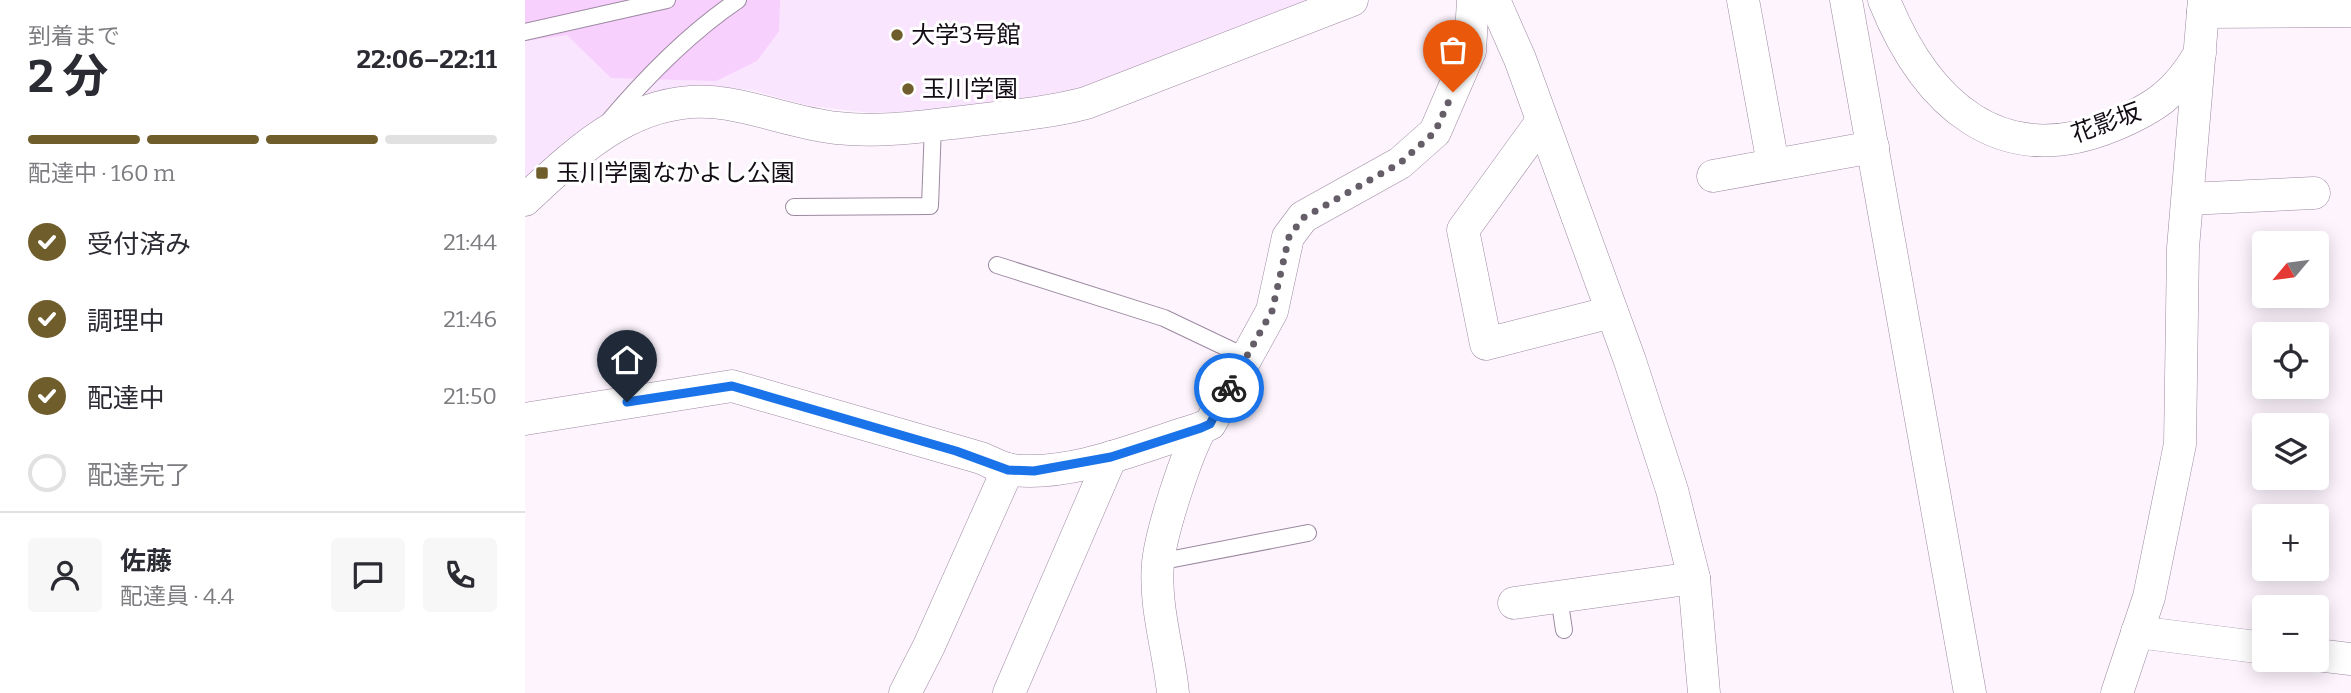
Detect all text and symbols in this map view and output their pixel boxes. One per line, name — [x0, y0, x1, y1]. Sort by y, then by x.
pin — [1423, 20, 1483, 92]
place label: 大学3号館 — [911, 21, 1021, 49]
text: 到着まで — [28, 22, 120, 50]
marker: 大学3号館 — [889, 27, 905, 43]
icon: bag — [1434, 31, 1472, 69]
text: 22:06–22:11 — [356, 44, 497, 75]
text: 2 分 — [28, 49, 108, 104]
place label: 玉川学園 — [922, 75, 1018, 103]
marker: 玉川学園 — [900, 81, 916, 97]
street label: 花影坂 — [2067, 98, 2145, 148]
text: 配達中 · 160 m — [28, 159, 175, 187]
place label: 玉川学園なかよし公園 — [556, 159, 795, 187]
marker: 玉川学園なかよし公園 — [534, 165, 550, 181]
icon: check — [28, 223, 66, 261]
text: 21:44 — [443, 228, 497, 256]
text: 受付済み — [87, 229, 191, 260]
north arrow — [2252, 231, 2329, 308]
map controls — [2252, 231, 2329, 672]
icon: check — [28, 300, 66, 338]
text: 21:46 — [443, 305, 497, 333]
text: 調理中 — [87, 306, 165, 337]
button: locate — [2252, 322, 2329, 399]
pin — [597, 330, 657, 402]
icon: home — [608, 341, 646, 379]
courier — [1194, 353, 1264, 423]
icon: bike — [1210, 369, 1248, 407]
icon: check — [28, 377, 66, 415]
text: 21:50 — [443, 382, 497, 410]
text: 配達中 — [87, 383, 165, 414]
button: layers — [2252, 413, 2329, 490]
text: 配達完了 — [87, 460, 191, 491]
button: + — [2252, 504, 2329, 581]
button: person — [28, 538, 102, 612]
button: chat — [331, 538, 405, 612]
button: phone — [423, 538, 497, 612]
text: 佐藤 — [120, 546, 172, 577]
text: 配達員 · 4.4 — [120, 582, 234, 610]
button: − — [2252, 595, 2329, 672]

